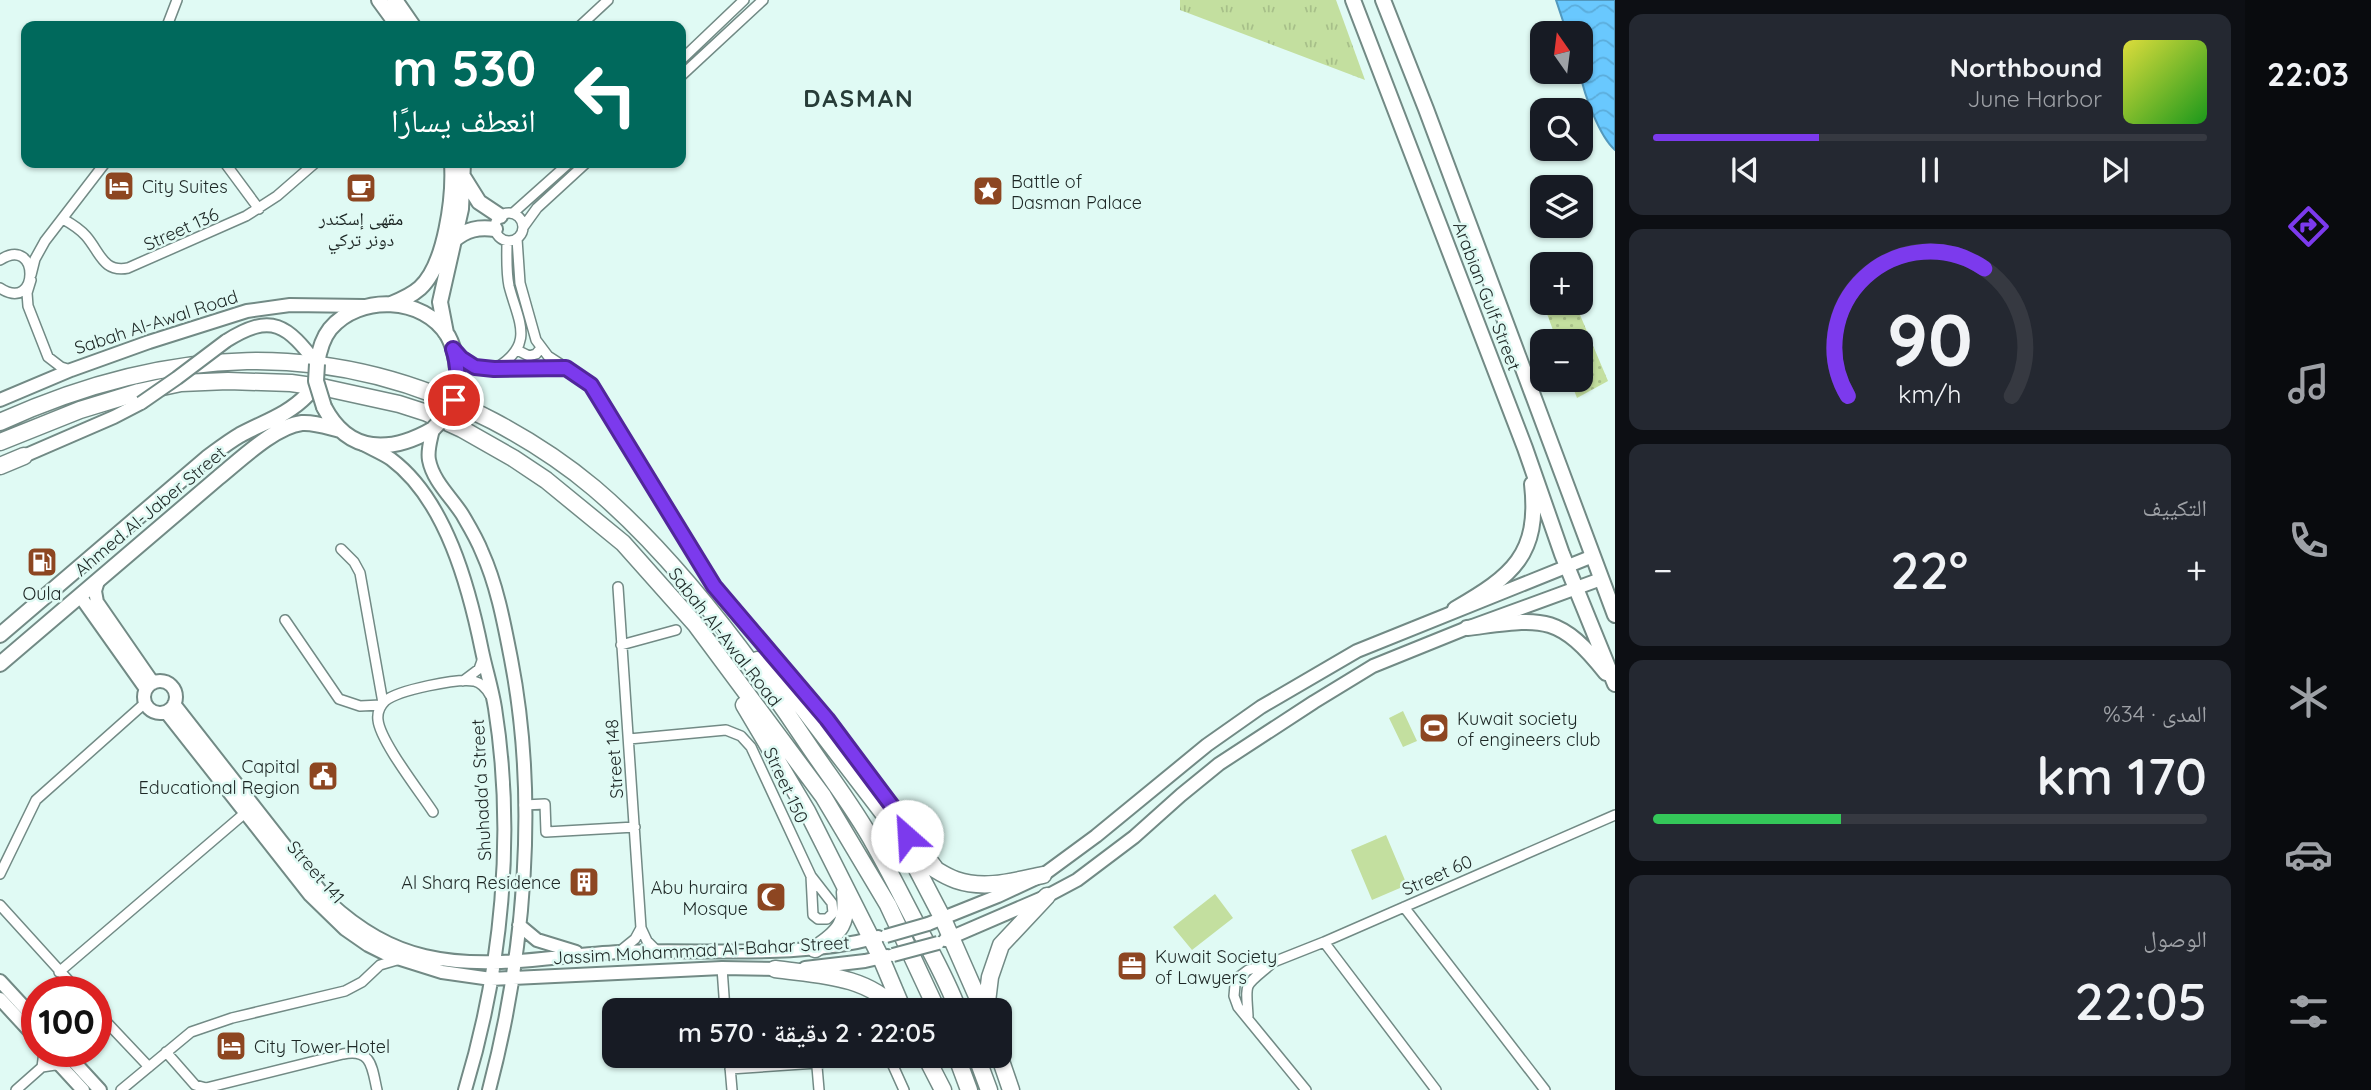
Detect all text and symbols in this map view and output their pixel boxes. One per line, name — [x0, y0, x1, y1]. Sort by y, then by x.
north arrow — [1530, 21, 1592, 84]
map controls — [1530, 21, 1593, 392]
text: 530 m — [392, 37, 536, 98]
icon: left — [560, 49, 651, 140]
text: Northbound — [1950, 51, 2102, 84]
text: 22:03 — [2267, 54, 2349, 94]
district label: DASMAN — [803, 83, 915, 113]
text: June Harbor — [1967, 84, 2102, 113]
button: search — [1530, 98, 1593, 161]
text: انعطف يسارًا — [391, 100, 536, 140]
icon: previous — [1726, 151, 1764, 189]
icon: pause — [1911, 151, 1949, 189]
icon: next — [2096, 151, 2134, 189]
hotel icon: City Suites — [102, 169, 136, 203]
place label: Battle of Dasman Palace — [1011, 170, 1142, 214]
cafe icon: مقهى إسكندر دونر تركي — [344, 171, 378, 205]
place icon: Battle of Dasman Palace — [971, 174, 1005, 208]
place label: City Suites — [142, 175, 228, 198]
button: layers — [1530, 175, 1593, 238]
street label: Street 136 — [140, 202, 222, 256]
icon: directions — [2284, 202, 2333, 251]
place label: مقهى إسكندر دونر تركي — [318, 207, 403, 254]
street label: Arabian Gulf Street — [1448, 218, 1526, 374]
button: + — [1530, 252, 1593, 315]
street label: Sabah Al-Awal Road — [71, 285, 241, 359]
text: 90 — [1887, 293, 1973, 384]
button: − — [1530, 329, 1593, 392]
icon: music — [2284, 359, 2333, 408]
pin — [424, 370, 484, 430]
text: km/h — [1898, 378, 1962, 409]
icon: arrive — [435, 381, 473, 419]
street label: Ahmed Al-Jaber Street — [70, 441, 230, 581]
text: التكييف — [2142, 493, 2207, 522]
icon: phone — [2284, 516, 2333, 565]
text: 22° — [1890, 537, 1968, 602]
fuel station icon: Oula — [25, 545, 59, 579]
text: − — [1653, 546, 1673, 594]
text: + — [2186, 546, 2207, 594]
street label: Sabah Al-Awal Road — [663, 563, 787, 711]
place label: Oula — [22, 582, 62, 605]
icon: climate — [2284, 673, 2333, 722]
text: المدى · 34% — [2103, 699, 2207, 728]
place label: Kuwait society of engineers club — [1457, 707, 1601, 751]
sports icon: Kuwait society of engineers club — [1417, 711, 1451, 745]
street label: Shuhada'a Street — [466, 718, 496, 862]
street label: Street 148 — [600, 718, 628, 800]
street label: Street 150 — [758, 743, 814, 827]
text: 170 km — [2036, 743, 2207, 808]
place label: Capital Educational Region — [139, 755, 300, 799]
public building icon: Capital Educational Region — [306, 759, 340, 793]
position arrow — [870, 799, 944, 873]
icon: car — [2284, 830, 2333, 879]
street label: Street 141 — [282, 836, 350, 908]
street label: Street 60 — [1398, 849, 1476, 901]
building icon: Al Sharq Residence — [567, 865, 601, 899]
place label: Al Sharq Residence — [401, 871, 561, 894]
place label: Abu huraira Mosque — [651, 876, 748, 920]
mosque icon: Abu huraira Mosque — [754, 880, 788, 914]
text: الوصول — [2143, 924, 2207, 953]
street label: Jassim Mohammad Al-Bahar Street — [552, 931, 850, 969]
place label: Kuwait Society of Lawyers — [1155, 945, 1277, 989]
office icon: Kuwait Society of Lawyers — [1115, 949, 1149, 983]
text: 22:05 — [2075, 968, 2207, 1033]
speed limit sign: 100 — [21, 976, 112, 1067]
icon: filters — [2284, 987, 2333, 1036]
text: 22:05 · 2 دقيقة · 570 m — [678, 1016, 936, 1049]
hotel icon: City Tower Hotel — [214, 1029, 248, 1063]
place label: City Tower Hotel — [254, 1035, 390, 1058]

